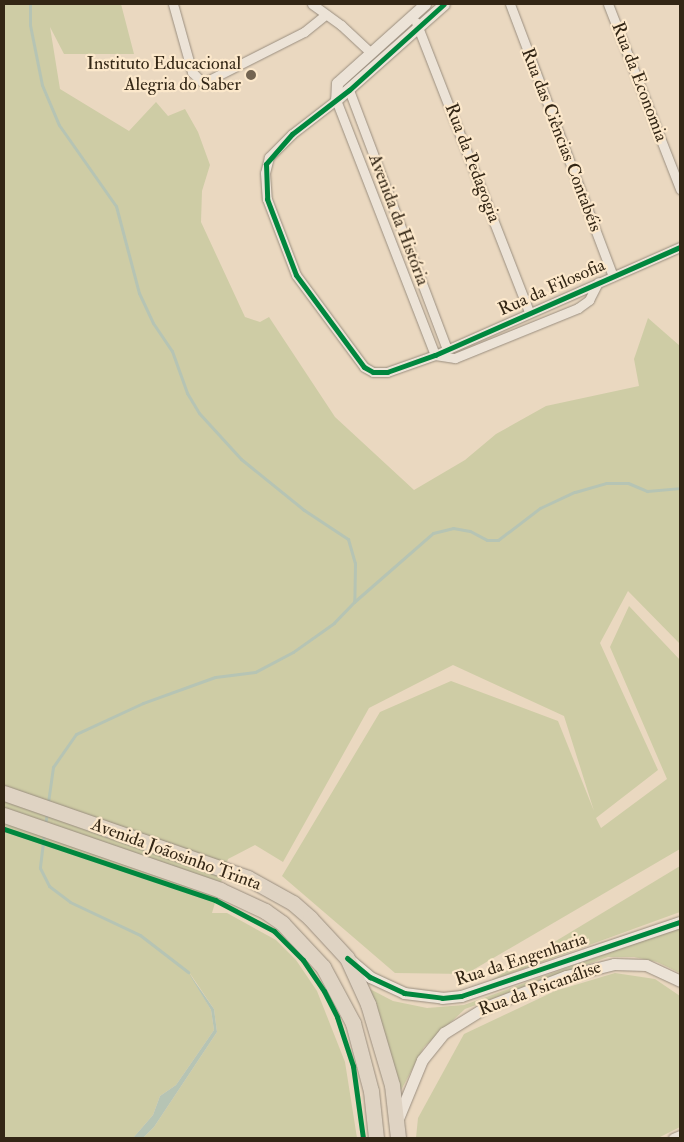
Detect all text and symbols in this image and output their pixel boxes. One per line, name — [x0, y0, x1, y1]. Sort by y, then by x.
street label: Rua da Economia — [606, 19, 672, 145]
street label: Rua das Ciências Contabéis — [516, 45, 606, 235]
place label: Instituto Educacional Alegria do Saber — [87, 54, 241, 96]
marker: Instituto Educacional Alegria do Saber — [245, 69, 257, 81]
street label: Rua da Pedagogia — [439, 100, 505, 226]
street label: Avenida da História — [363, 151, 433, 289]
street label: Rua da Filosofia — [495, 255, 609, 321]
street label: Avenida Joãosinho Trinta — [88, 814, 264, 896]
street label: Rua da Engenharia — [453, 929, 589, 991]
street label: Rua da Psicanálise — [476, 957, 604, 1021]

